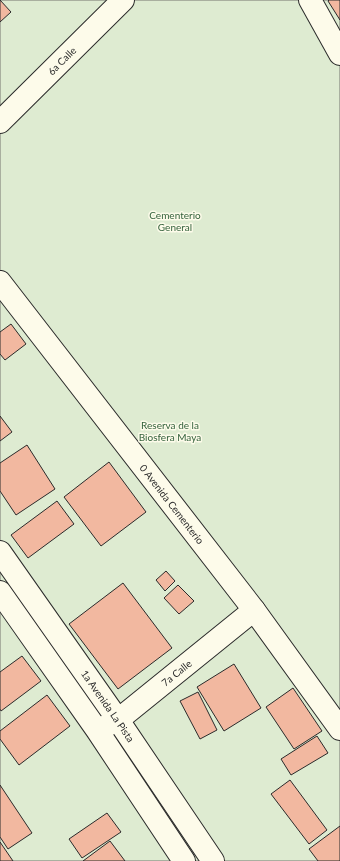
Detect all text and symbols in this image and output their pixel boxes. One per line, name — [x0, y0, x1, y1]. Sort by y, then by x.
street label: 6a Calle — [45, 44, 78, 77]
park label: Cementerio General — [149, 209, 201, 233]
park label: Reserva de la Biosfera Maya — [139, 419, 201, 443]
street label: 0 Avenida Cementerio — [137, 462, 207, 547]
street label: 7a Calle — [159, 657, 194, 688]
street label: 1a Avenida La Pista — [79, 668, 137, 744]

